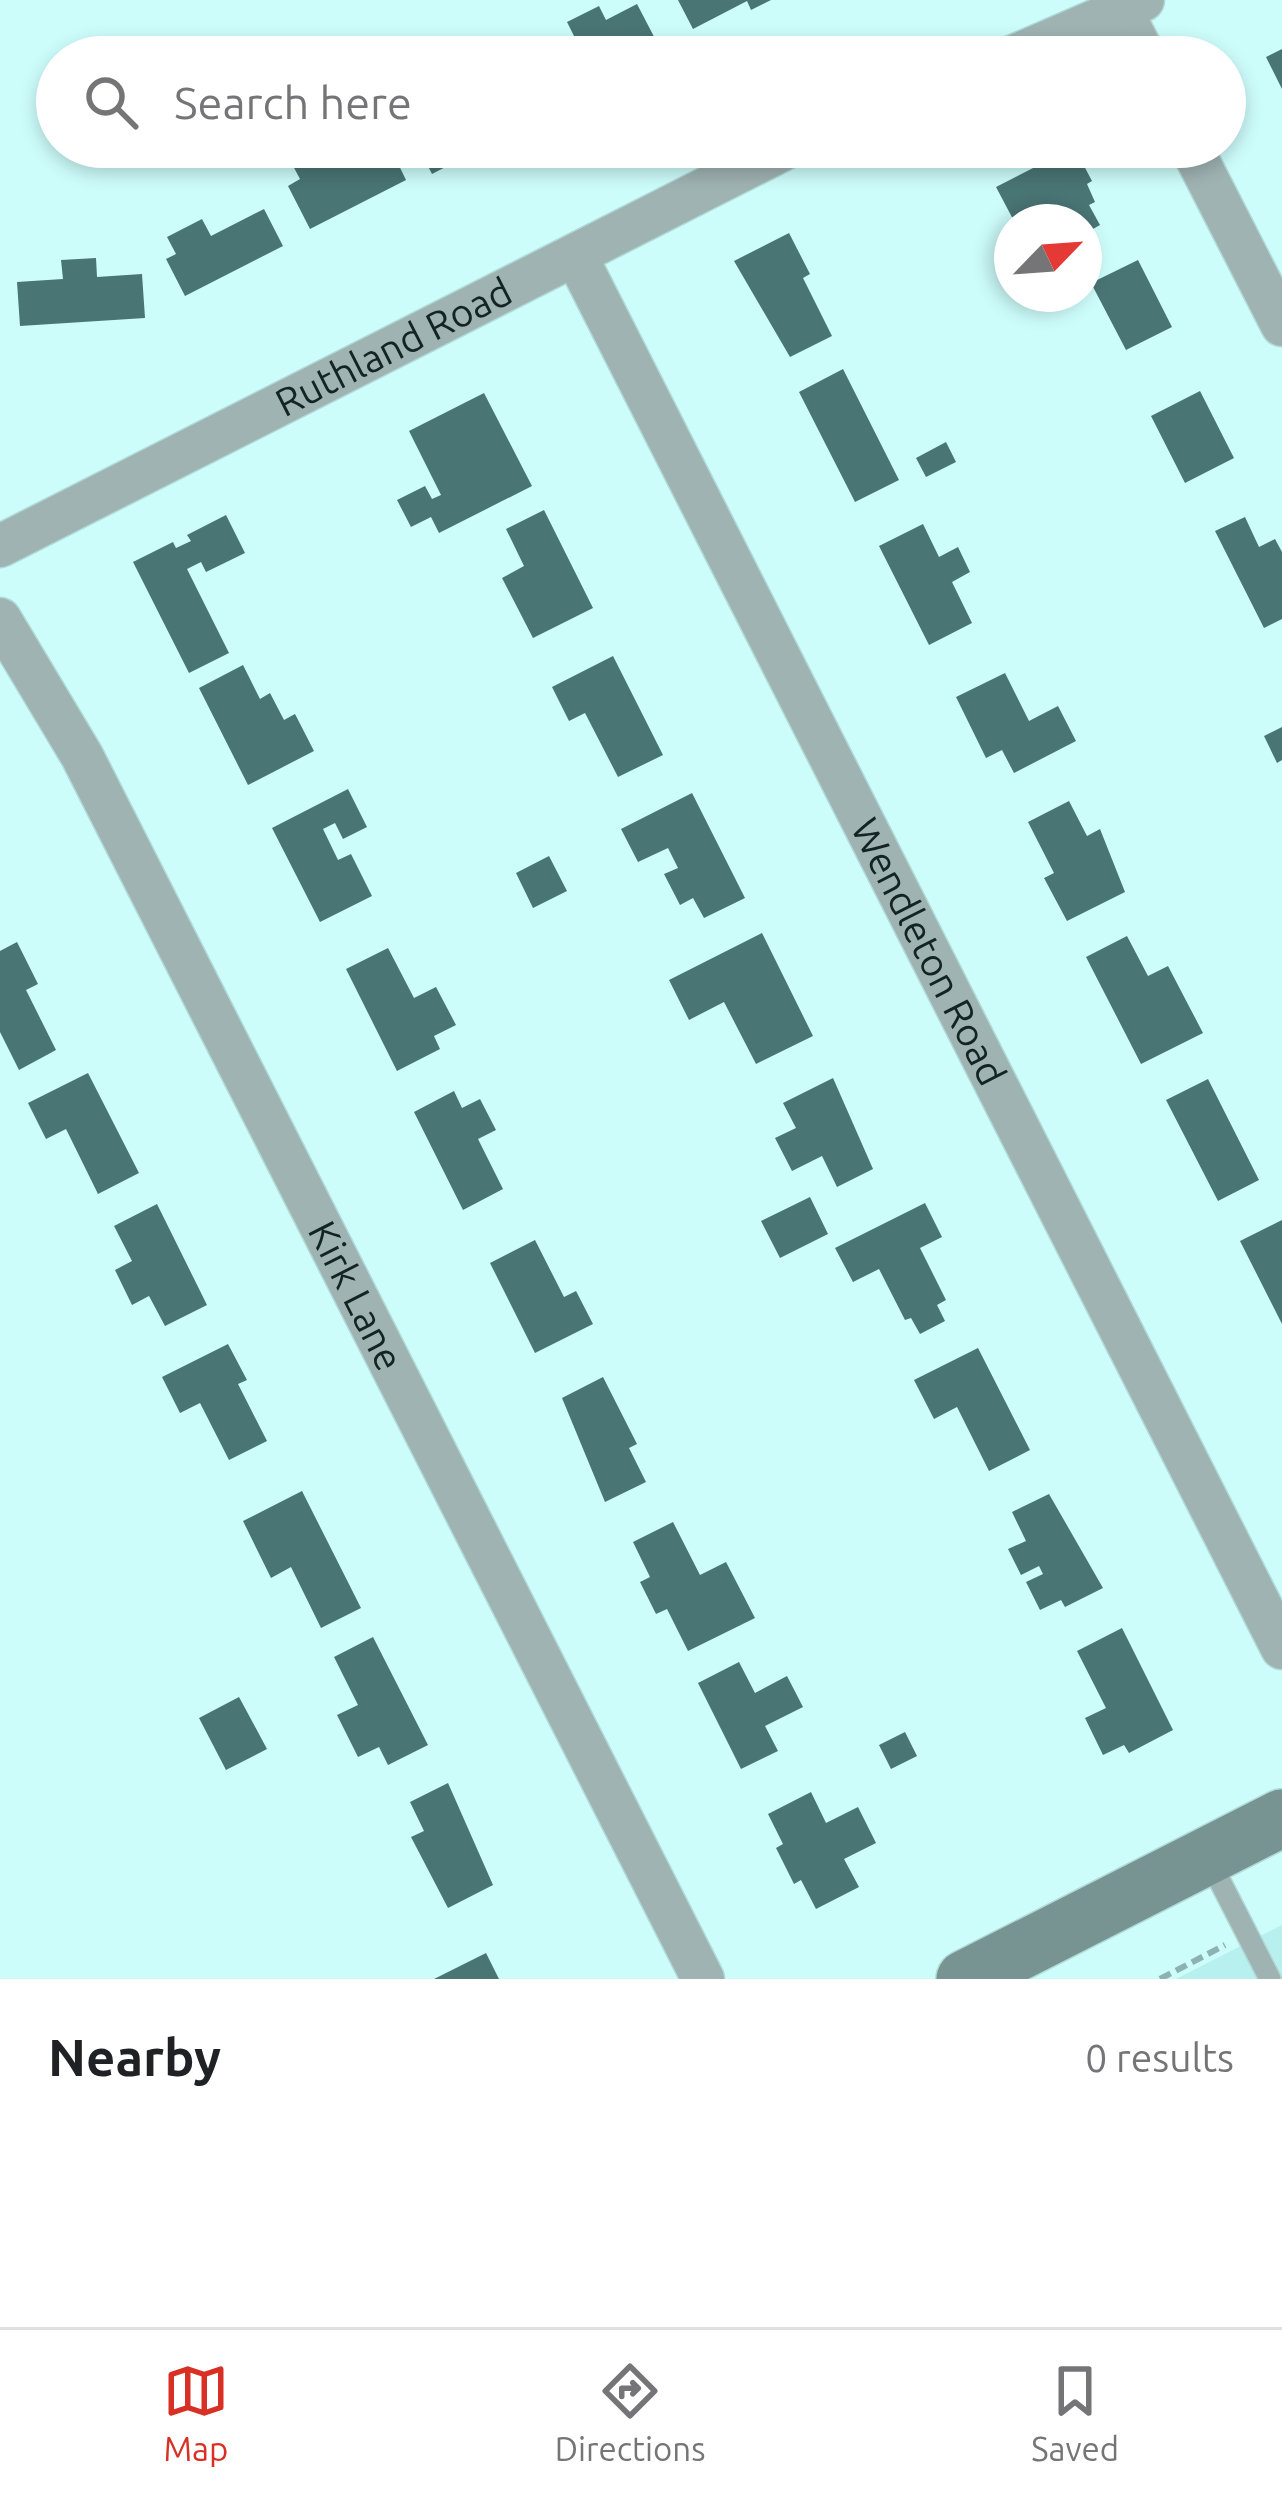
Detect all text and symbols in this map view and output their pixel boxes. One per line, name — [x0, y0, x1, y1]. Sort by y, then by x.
search box — [36, 36, 1246, 168]
icon: search — [78, 69, 144, 135]
text: Search here — [174, 77, 412, 128]
north arrow — [994, 204, 1102, 312]
street label: Ruthland Road — [268, 269, 518, 424]
street label: Wendleton Road — [844, 811, 1015, 1092]
street label: Kirk Lane — [301, 1214, 412, 1377]
text: Nearby — [48, 2028, 221, 2086]
text: 0 results — [1085, 2036, 1234, 2079]
tab: Map — [163, 2358, 229, 2467]
tab: Directions — [555, 2358, 705, 2467]
tab: Saved — [1031, 2358, 1119, 2467]

